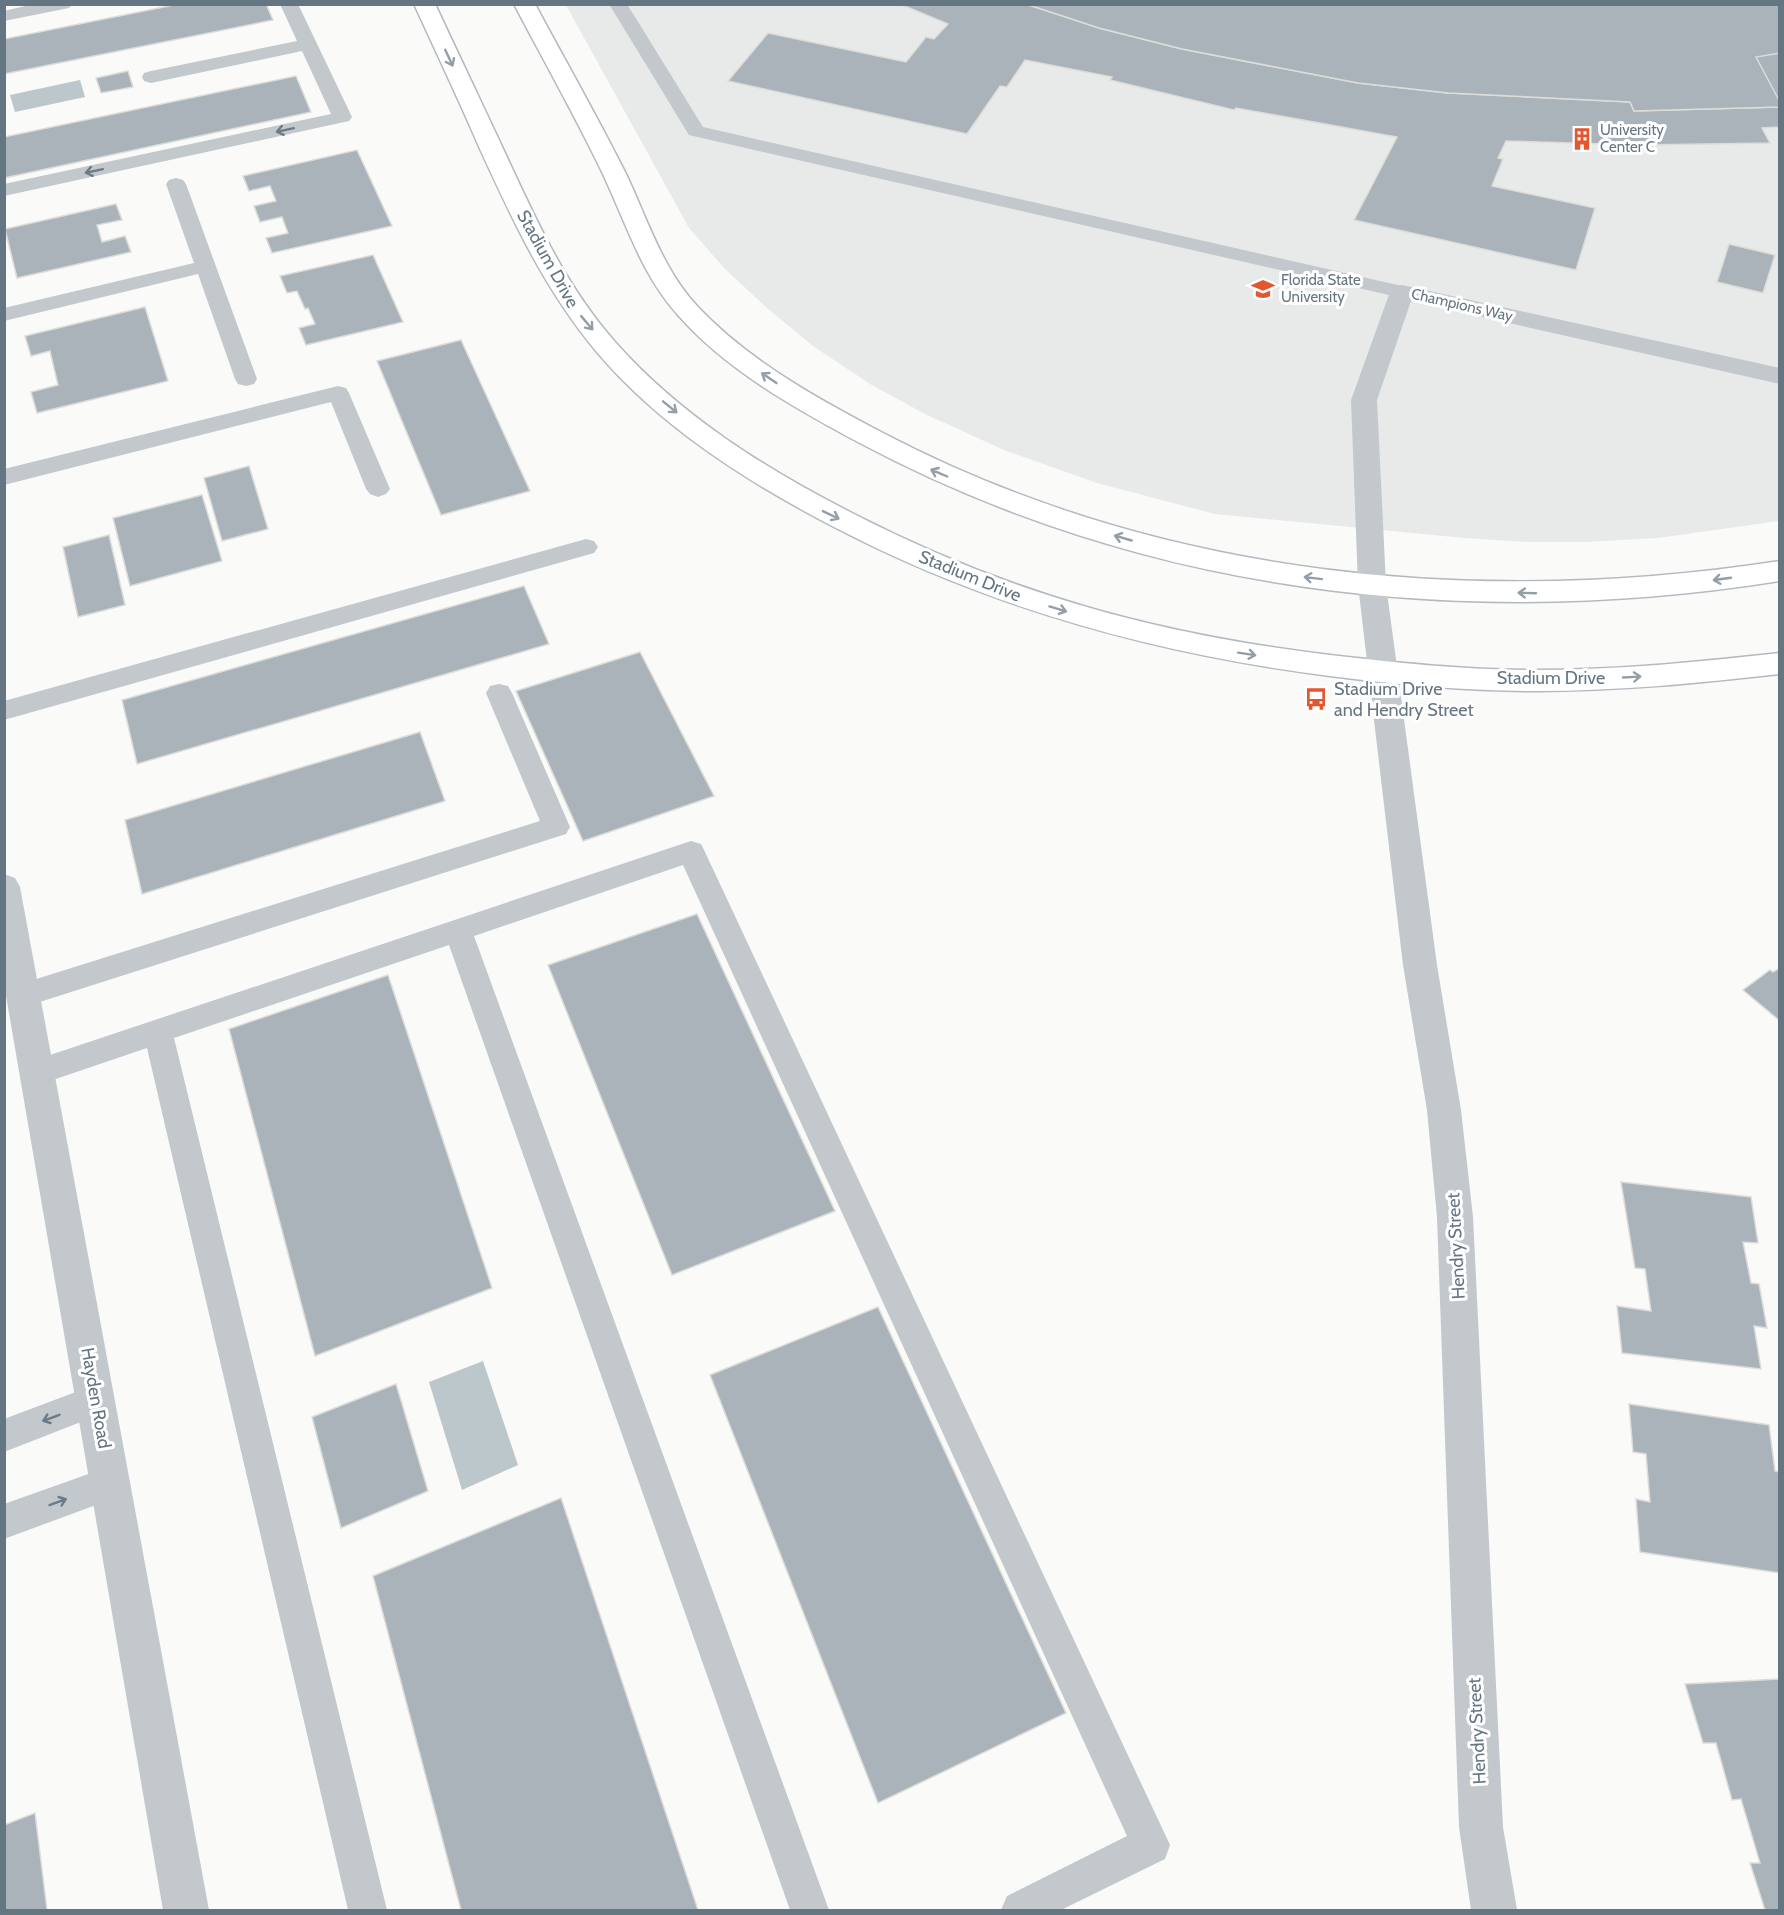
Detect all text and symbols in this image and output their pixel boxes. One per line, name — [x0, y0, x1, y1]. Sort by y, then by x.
one-way arrow — [444, 48, 455, 66]
place label: University Center C — [1600, 121, 1664, 156]
one-way arrow — [276, 124, 295, 136]
building icon: University Center C — [1569, 126, 1595, 152]
one-way arrow — [85, 166, 105, 177]
street label: Stadium Drive — [512, 206, 584, 312]
place label: Florida State University — [1281, 271, 1361, 306]
school or university icon: Florida State University — [1250, 276, 1276, 302]
street label: Champions Way — [1410, 285, 1515, 326]
one-way arrow — [580, 315, 594, 330]
one-way arrow — [761, 371, 778, 384]
one-way arrow — [662, 400, 678, 413]
one-way arrow — [931, 466, 949, 478]
one-way arrow — [822, 510, 840, 521]
one-way arrow — [1114, 532, 1133, 543]
street label: Stadium Drive — [916, 545, 1024, 607]
one-way arrow — [1304, 573, 1324, 584]
one-way arrow — [1712, 574, 1732, 585]
one-way arrow — [1518, 587, 1538, 599]
one-way arrow — [1048, 604, 1067, 615]
one-way arrow — [1237, 648, 1257, 659]
street label: Stadium Drive — [1497, 667, 1605, 689]
one-way arrow — [1621, 672, 1641, 683]
place label: Stadium Drive and Hendry Street — [1334, 678, 1474, 721]
bus stop icon: Stadium Drive and Hendry Street — [1303, 686, 1329, 712]
street label: Hendry Street — [1442, 1192, 1470, 1300]
street label: Hayden Road — [76, 1346, 116, 1450]
one-way arrow — [42, 1414, 60, 1425]
one-way arrow — [48, 1496, 67, 1507]
street label: Hendry Street — [1463, 1677, 1491, 1785]

